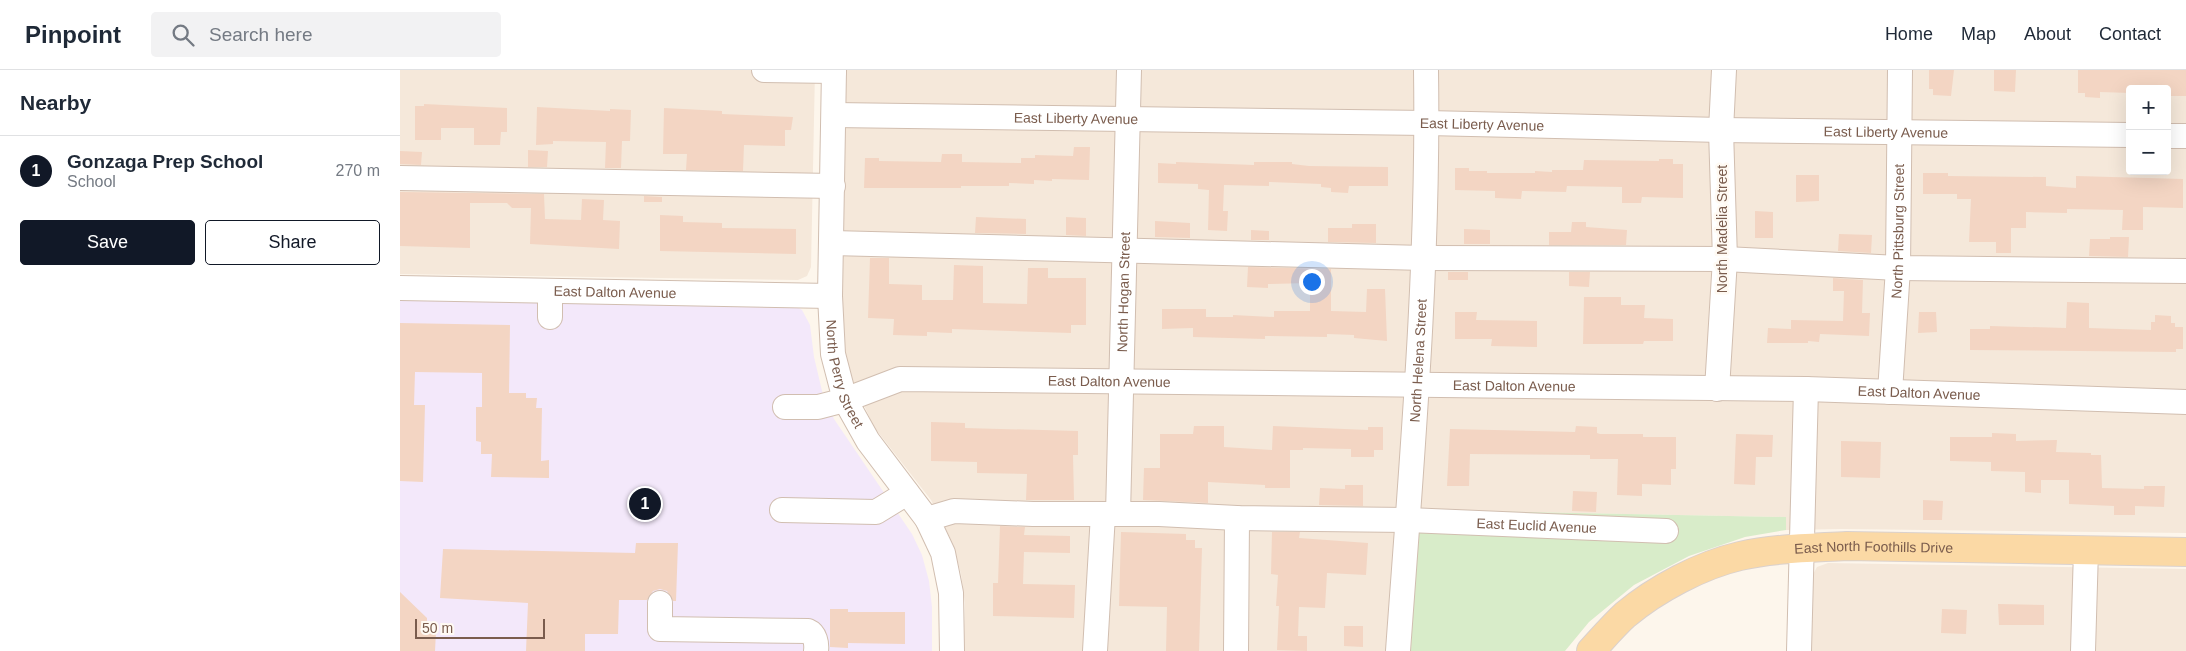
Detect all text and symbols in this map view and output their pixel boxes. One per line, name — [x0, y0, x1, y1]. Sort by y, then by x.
search box — [151, 12, 501, 57]
text: Pinpoint — [25, 21, 121, 48]
icon: search — [169, 21, 197, 49]
text: Search here — [209, 24, 313, 45]
text: Home — [1885, 24, 1933, 44]
text: Map — [1961, 24, 1996, 44]
text: About — [2024, 24, 2071, 44]
text: Contact — [2099, 24, 2161, 44]
map controls — [2126, 85, 2171, 175]
button: + — [2126, 85, 2171, 130]
text: Nearby — [20, 91, 91, 114]
street label: East Liberty Avenue — [1014, 109, 1138, 127]
street label: East Liberty Avenue — [1420, 115, 1545, 134]
street label: East Liberty Avenue — [1824, 123, 1948, 141]
button: − — [2126, 130, 2171, 175]
text: Gonzaga Prep School — [67, 151, 263, 172]
text: 1 — [32, 162, 40, 179]
text: 270 m — [336, 162, 380, 179]
street label: North Pittsburg Street — [1888, 164, 1907, 299]
street label: North Madelia Street — [1714, 165, 1730, 293]
text: School — [67, 173, 116, 190]
button: Save — [20, 220, 195, 265]
button: Share — [205, 220, 380, 265]
street label: North Hogan Street — [1114, 231, 1133, 353]
your location — [1299, 269, 1325, 295]
street label: East Dalton Avenue — [553, 283, 677, 301]
street label: North Helena Street — [1407, 298, 1430, 423]
street label: North Perry Street — [823, 319, 867, 431]
street label: East Dalton Avenue — [1048, 373, 1171, 390]
street label: East Dalton Avenue — [1453, 377, 1576, 394]
street label: East Dalton Avenue — [1857, 383, 1981, 403]
pin: 1 — [629, 485, 661, 523]
street label: East Euclid Avenue — [1476, 515, 1597, 536]
street label: East North Foothills Drive — [1794, 538, 1953, 557]
scale bar — [415, 616, 545, 639]
text: 50 m — [422, 620, 453, 636]

